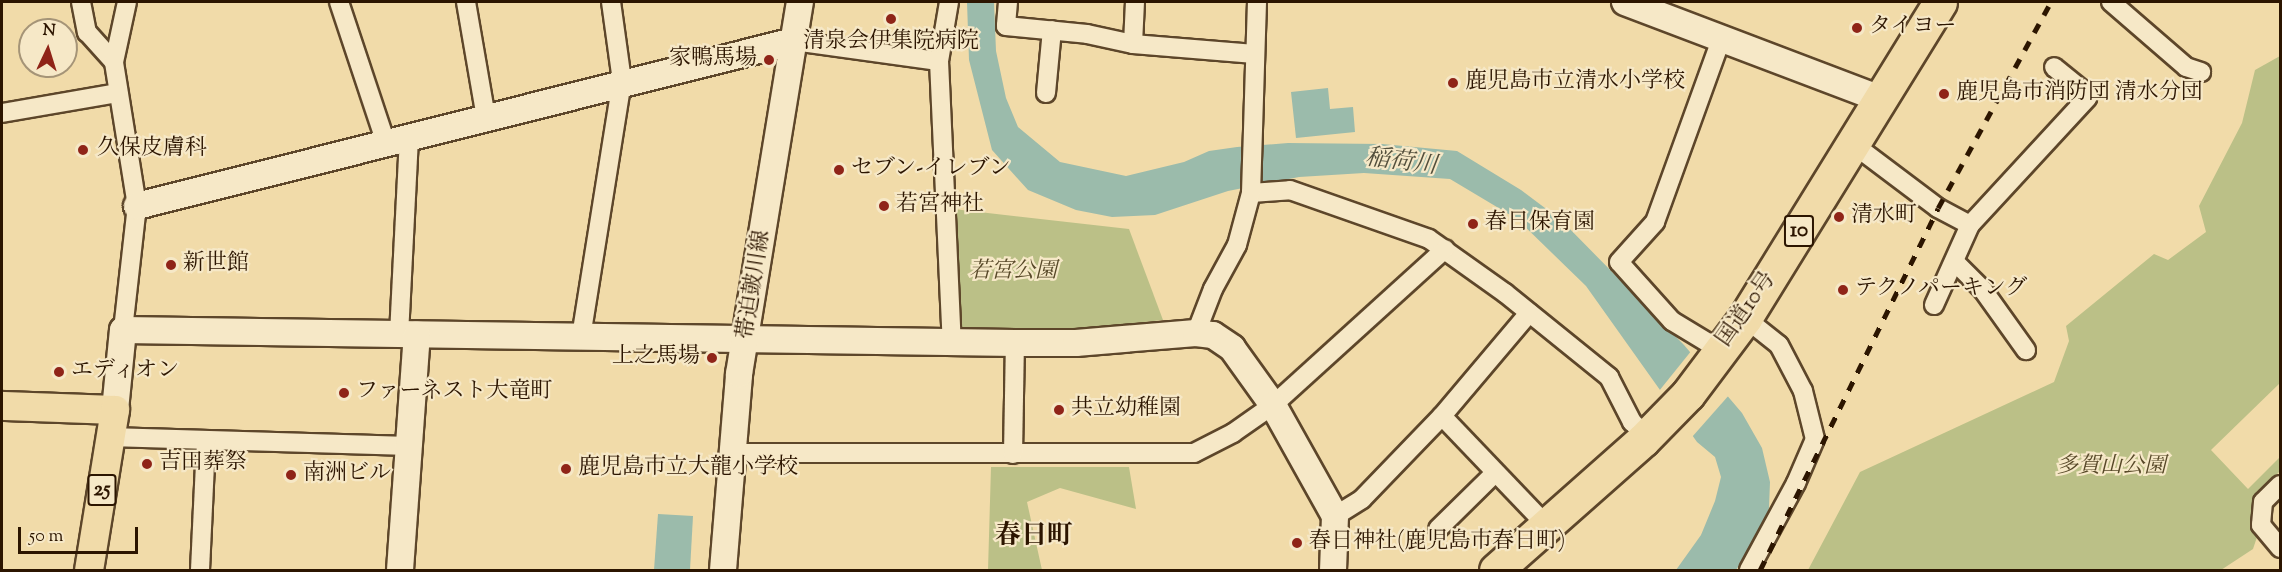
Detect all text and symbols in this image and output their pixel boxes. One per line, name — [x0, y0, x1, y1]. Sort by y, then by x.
marker: 清泉会伊集院病院 — [882, 10, 900, 28]
place label: タイヨー — [1869, 15, 1957, 41]
north arrow — [18, 18, 78, 78]
text: N — [42, 20, 56, 43]
marker: タイヨー — [1850, 21, 1864, 35]
place label: 清泉会伊集院病院 — [803, 30, 979, 56]
place label: 家鴨馬場 — [669, 47, 757, 73]
marker: 家鴨馬場 — [762, 53, 776, 67]
place label: 鹿児島市立清水小学校 — [1465, 70, 1685, 96]
marker: 鹿児島市立清水小学校 — [1446, 76, 1460, 90]
place label: 鹿児島市消防団 清水分団 — [1956, 81, 2203, 107]
marker: 鹿児島市消防団 清水分団 — [1937, 87, 1951, 101]
place label: 久保皮膚科 — [97, 137, 207, 163]
marker: 久保皮膚科 — [74, 141, 92, 159]
water label: 稲荷川 — [1364, 144, 1438, 182]
place label: セブン-イレブン — [851, 157, 1012, 183]
marker: セブン-イレブン — [832, 163, 846, 177]
place label: 若宮神社 — [896, 193, 984, 219]
marker: 若宮神社 — [877, 199, 891, 213]
place label: 清水町 — [1851, 204, 1917, 230]
marker: 清水町 — [1832, 210, 1846, 224]
place label: 春日保育園 — [1485, 211, 1595, 237]
road number: 10 — [1782, 213, 1816, 249]
marker: 春日保育園 — [1466, 217, 1480, 231]
street label: 帯迫皷川線 — [733, 229, 777, 341]
place label: 新世館 — [183, 252, 249, 278]
marker: 新世館 — [164, 258, 178, 272]
park label: 若宮公園 — [969, 260, 1057, 286]
street label: 国道10号 — [1712, 268, 1782, 352]
place label: テクノパーキング — [1855, 277, 2031, 303]
marker: テクノパーキング — [1836, 283, 1850, 297]
place label: 上之馬場 — [612, 345, 700, 371]
marker: 上之馬場 — [705, 351, 719, 365]
place label: エディオン — [71, 359, 181, 385]
marker: エディオン — [52, 365, 66, 379]
place label: ファーネスト大竜町 — [356, 380, 554, 406]
marker: ファーネスト大竜町 — [337, 386, 351, 400]
place label: 共立幼稚園 — [1071, 397, 1181, 423]
marker: 共立幼稚園 — [1052, 403, 1066, 417]
place label: 吉田葬祭 — [159, 451, 247, 477]
park label: 多賀山公園 — [2056, 455, 2166, 481]
place label: 鹿児島市立大龍小学校 — [578, 456, 798, 482]
marker: 吉田葬祭 — [140, 457, 154, 471]
place label: 南洲ビル — [303, 462, 391, 488]
marker: 鹿児島市立大龍小学校 — [559, 462, 573, 476]
marker: 南洲ビル — [284, 468, 298, 482]
road number: 25 — [87, 472, 117, 508]
scale bar — [21, 515, 141, 553]
district label: 春日町 — [995, 521, 1073, 553]
text: 50 m — [29, 524, 63, 550]
place label: 春日神社(鹿児島市春日町) — [1309, 530, 1565, 556]
marker: 春日神社(鹿児島市春日町) — [1290, 536, 1304, 550]

